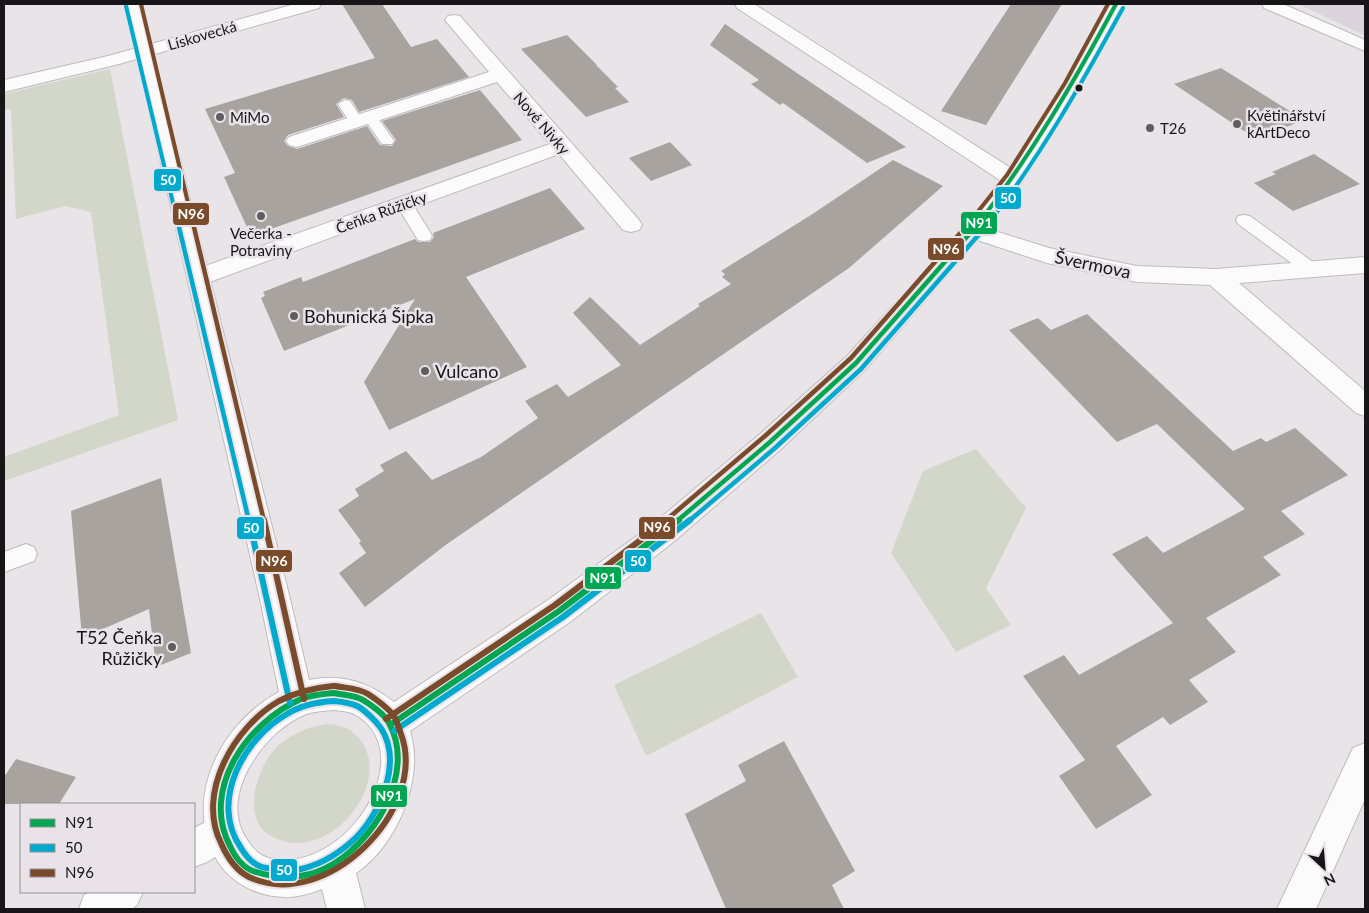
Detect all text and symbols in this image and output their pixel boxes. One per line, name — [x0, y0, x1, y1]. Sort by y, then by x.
street label: Lískovecká — [165, 17, 239, 53]
unlabelled marker — [1074, 83, 1084, 93]
street label: Nové Nivky — [510, 88, 574, 158]
place label: Květinářství kArtDeco — [1247, 106, 1327, 141]
place label: MiMo — [230, 108, 270, 126]
marker: MiMo — [214, 111, 226, 123]
marker: Květinářství kArtDeco — [1231, 118, 1243, 130]
place label: T26 — [1160, 119, 1187, 137]
marker: T26 — [1144, 122, 1156, 134]
line badge: 50 — [153, 168, 182, 192]
text: 50 — [160, 171, 176, 188]
line badge: 50 — [994, 186, 1022, 210]
street label: Čeňka Růžičky — [333, 187, 429, 237]
text: 50 — [1000, 189, 1016, 206]
line badge: N96 — [172, 202, 210, 226]
text: N96 — [177, 205, 205, 222]
marker: Večerka - Potraviny — [255, 210, 267, 222]
line badge: N91 — [960, 211, 998, 235]
text: N91 — [965, 214, 993, 231]
place label: Večerka - Potraviny — [230, 224, 292, 259]
line badge: N96 — [927, 237, 965, 261]
text: N96 — [932, 240, 960, 257]
street label: Švermova — [1053, 245, 1133, 283]
place label: Bohunická Šipka — [304, 305, 434, 327]
marker: Bohunická Šipka — [288, 310, 300, 322]
place label: Vulcano — [435, 360, 498, 382]
marker: Vulcano — [419, 365, 431, 377]
line badge: 50 — [236, 516, 265, 540]
line badge: N96 — [638, 516, 676, 540]
text: N96 — [643, 518, 671, 535]
text: 50 — [243, 519, 259, 536]
line badge: N96 — [255, 549, 293, 573]
line badge: 50 — [624, 549, 652, 573]
text: N96 — [260, 552, 288, 569]
text: 50 — [630, 552, 646, 569]
line badge: N91 — [584, 566, 622, 590]
text: N91 — [589, 569, 617, 586]
place label: T52 Čeňka Růžičky — [76, 626, 163, 669]
marker: T52 Čeňka Růžičky — [166, 641, 178, 653]
line badge: N91 — [370, 784, 408, 808]
text: N91 — [375, 787, 403, 804]
legend — [20, 803, 195, 893]
text: N91 — [65, 813, 94, 831]
text: 50 — [65, 838, 83, 856]
north arrow — [1299, 843, 1349, 893]
line badge: 50 — [270, 858, 298, 882]
text: 50 — [276, 861, 292, 878]
text: N96 — [65, 863, 94, 881]
text: N — [1321, 870, 1338, 890]

